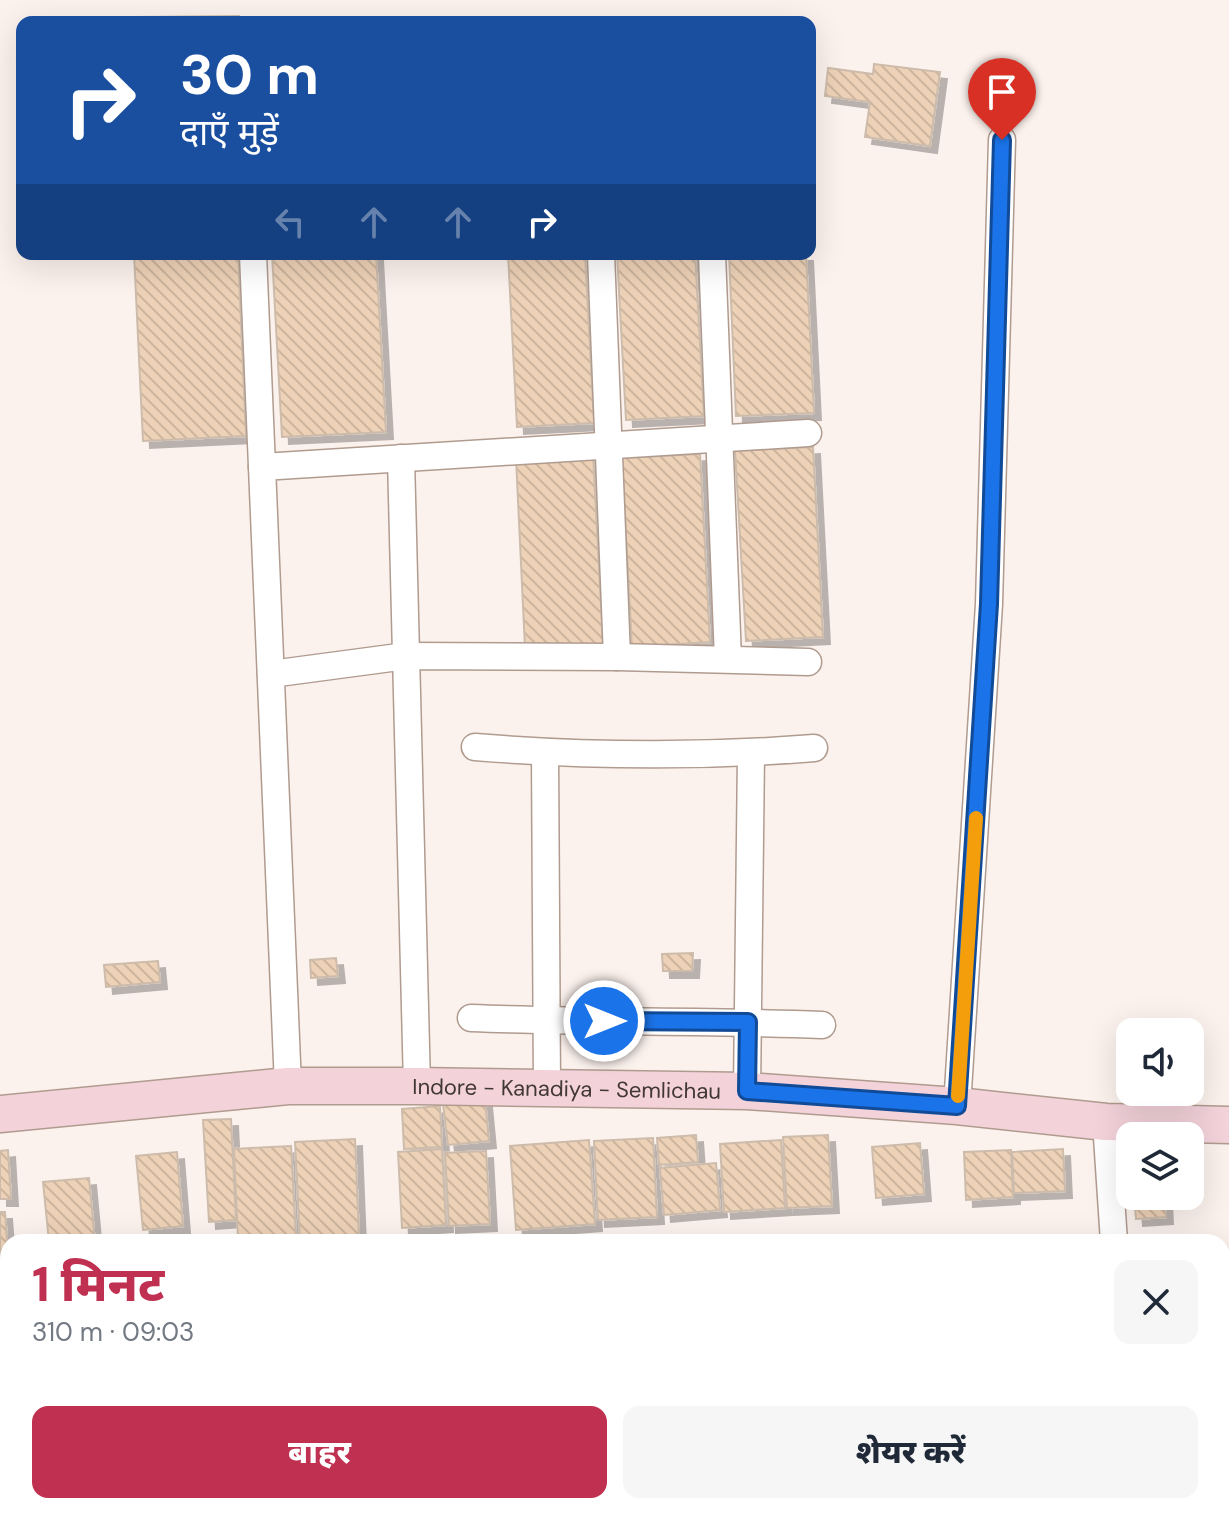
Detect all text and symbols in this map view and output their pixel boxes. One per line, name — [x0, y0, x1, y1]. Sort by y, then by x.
text: 30 m — [180, 38, 319, 111]
icon: right — [48, 48, 152, 152]
pin — [968, 58, 1036, 140]
icon: arrive — [980, 70, 1024, 114]
text: दाएँ मुड़ें — [180, 109, 279, 156]
icon: left — [268, 200, 312, 244]
icon: ahead — [352, 200, 396, 244]
icon: ahead — [436, 200, 480, 244]
icon: right — [520, 200, 564, 244]
position arrow — [562, 979, 646, 1063]
map controls — [1116, 1018, 1204, 1210]
button: sound — [1116, 1018, 1204, 1106]
street label: Indore - Kanadiya - Semlichau — [412, 1072, 721, 1105]
button: layers — [1116, 1122, 1204, 1210]
text: 1 मिनट — [32, 1253, 164, 1316]
button: close — [1114, 1260, 1198, 1344]
text: 310 m · 09:03 — [32, 1315, 194, 1349]
button: बाहर — [32, 1406, 607, 1498]
button: शेयर करें — [623, 1406, 1198, 1498]

